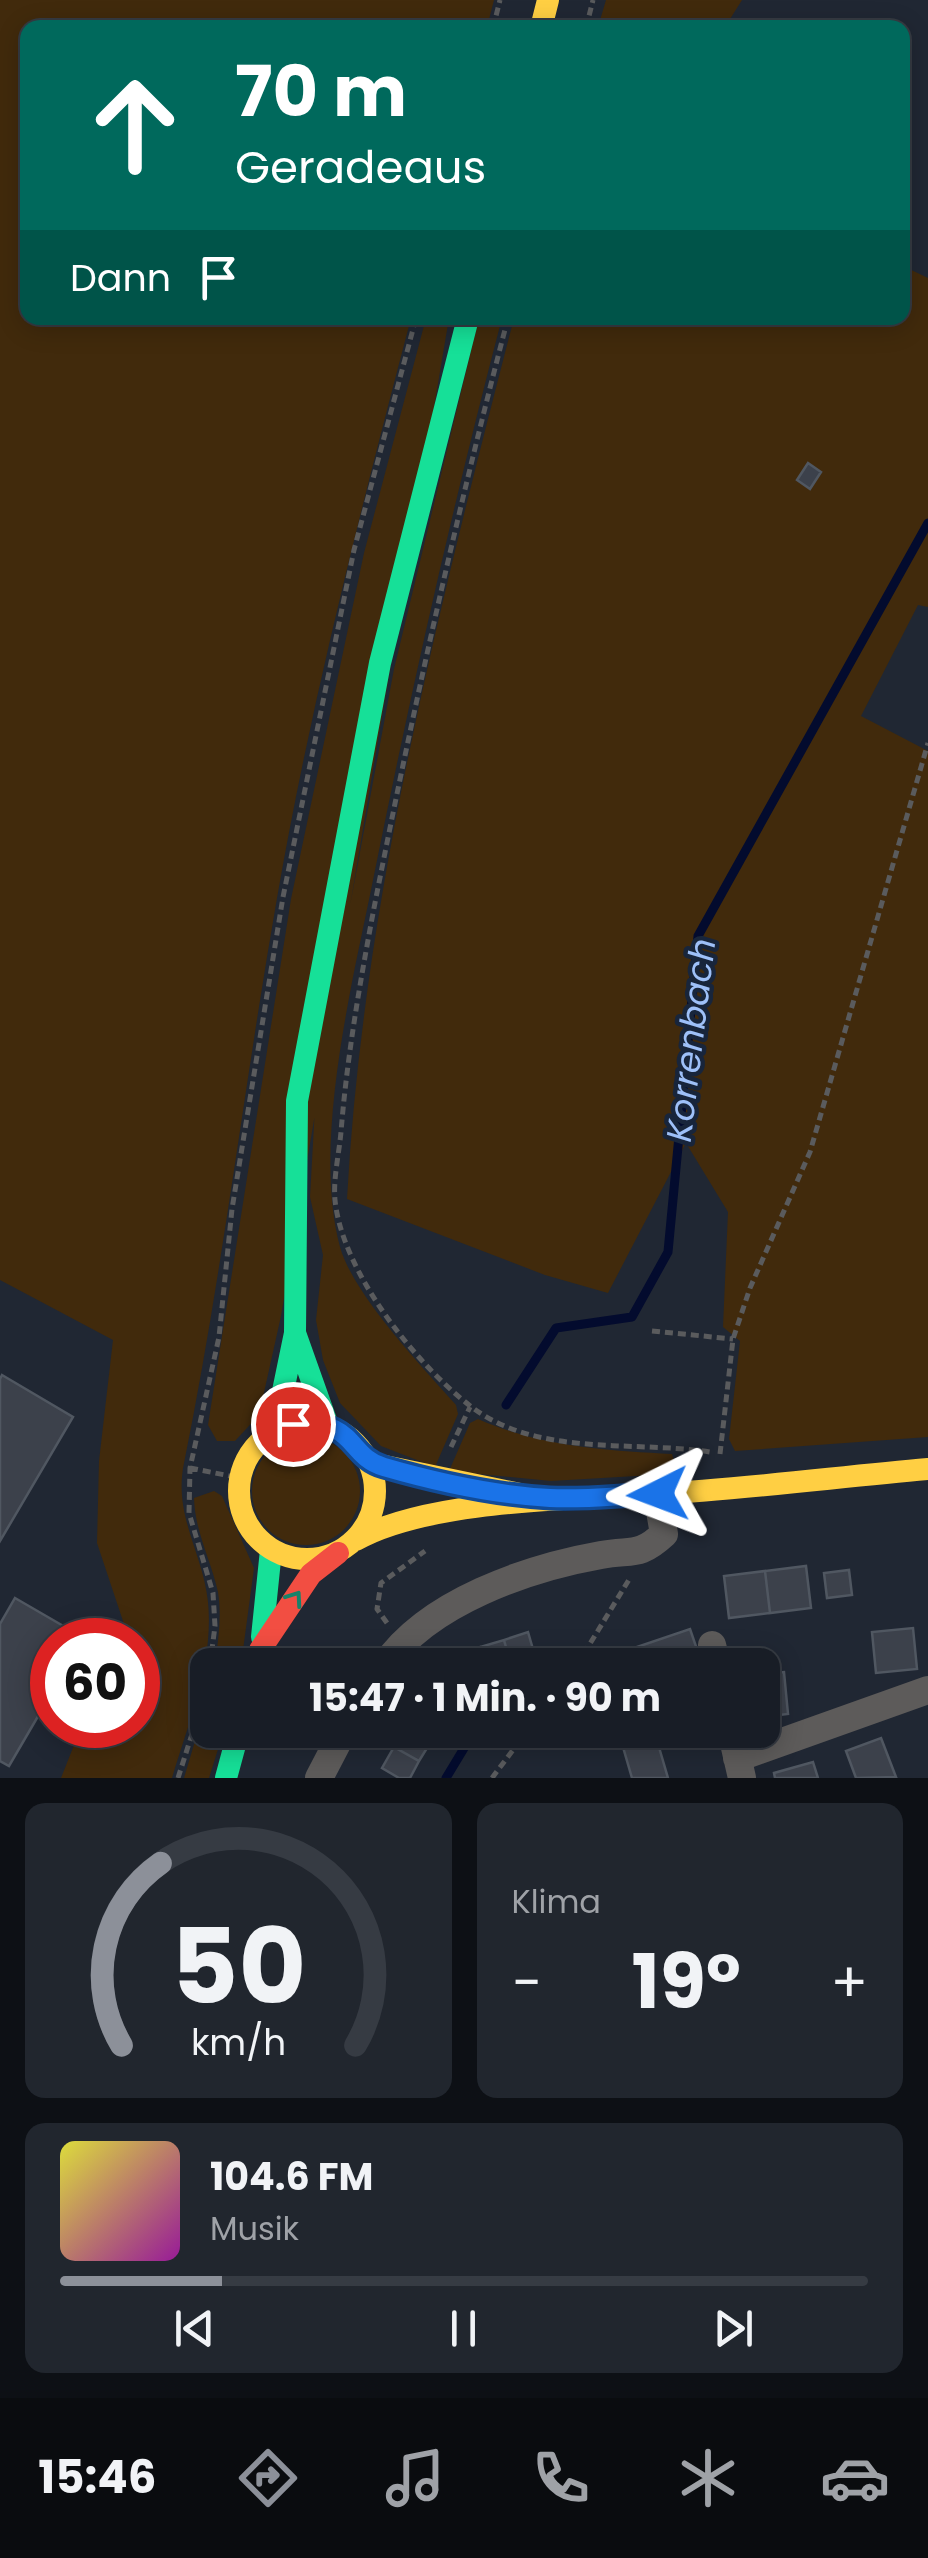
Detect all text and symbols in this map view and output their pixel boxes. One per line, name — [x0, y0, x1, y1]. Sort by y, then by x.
text: 70 m — [235, 42, 407, 141]
icon: ahead — [70, 60, 200, 190]
text: Geradeaus — [235, 136, 486, 199]
icon: arrive — [191, 250, 246, 305]
text: Dann — [70, 251, 171, 304]
water label: Korrenbach — [654, 935, 727, 1144]
pin — [251, 1382, 336, 1467]
icon: arrive — [266, 1397, 321, 1452]
position arrow — [606, 1442, 710, 1546]
one-way arrow — [283, 1590, 301, 1609]
speed limit sign: 60 — [30, 1618, 160, 1748]
text: 15:47 · 1 Min. · 90 m — [309, 1671, 661, 1724]
text: Klima — [512, 1879, 601, 1924]
text: 50 — [171, 1894, 306, 2039]
text: 19° — [632, 1929, 741, 2034]
text: − — [512, 1944, 542, 2021]
text: + — [830, 1944, 868, 2021]
text: km/h — [191, 2017, 286, 2068]
text: 104.6 FM — [210, 2150, 373, 2203]
text: Musik — [210, 2206, 299, 2251]
icon: previous — [167, 2301, 222, 2356]
icon: pause — [436, 2301, 491, 2356]
icon: next — [706, 2301, 761, 2356]
icon: directions — [233, 2443, 303, 2513]
icon: music — [380, 2443, 450, 2513]
icon: phone — [526, 2443, 596, 2513]
icon: climate — [673, 2443, 743, 2513]
icon: car — [820, 2443, 890, 2513]
text: 15:46 — [38, 2446, 156, 2509]

